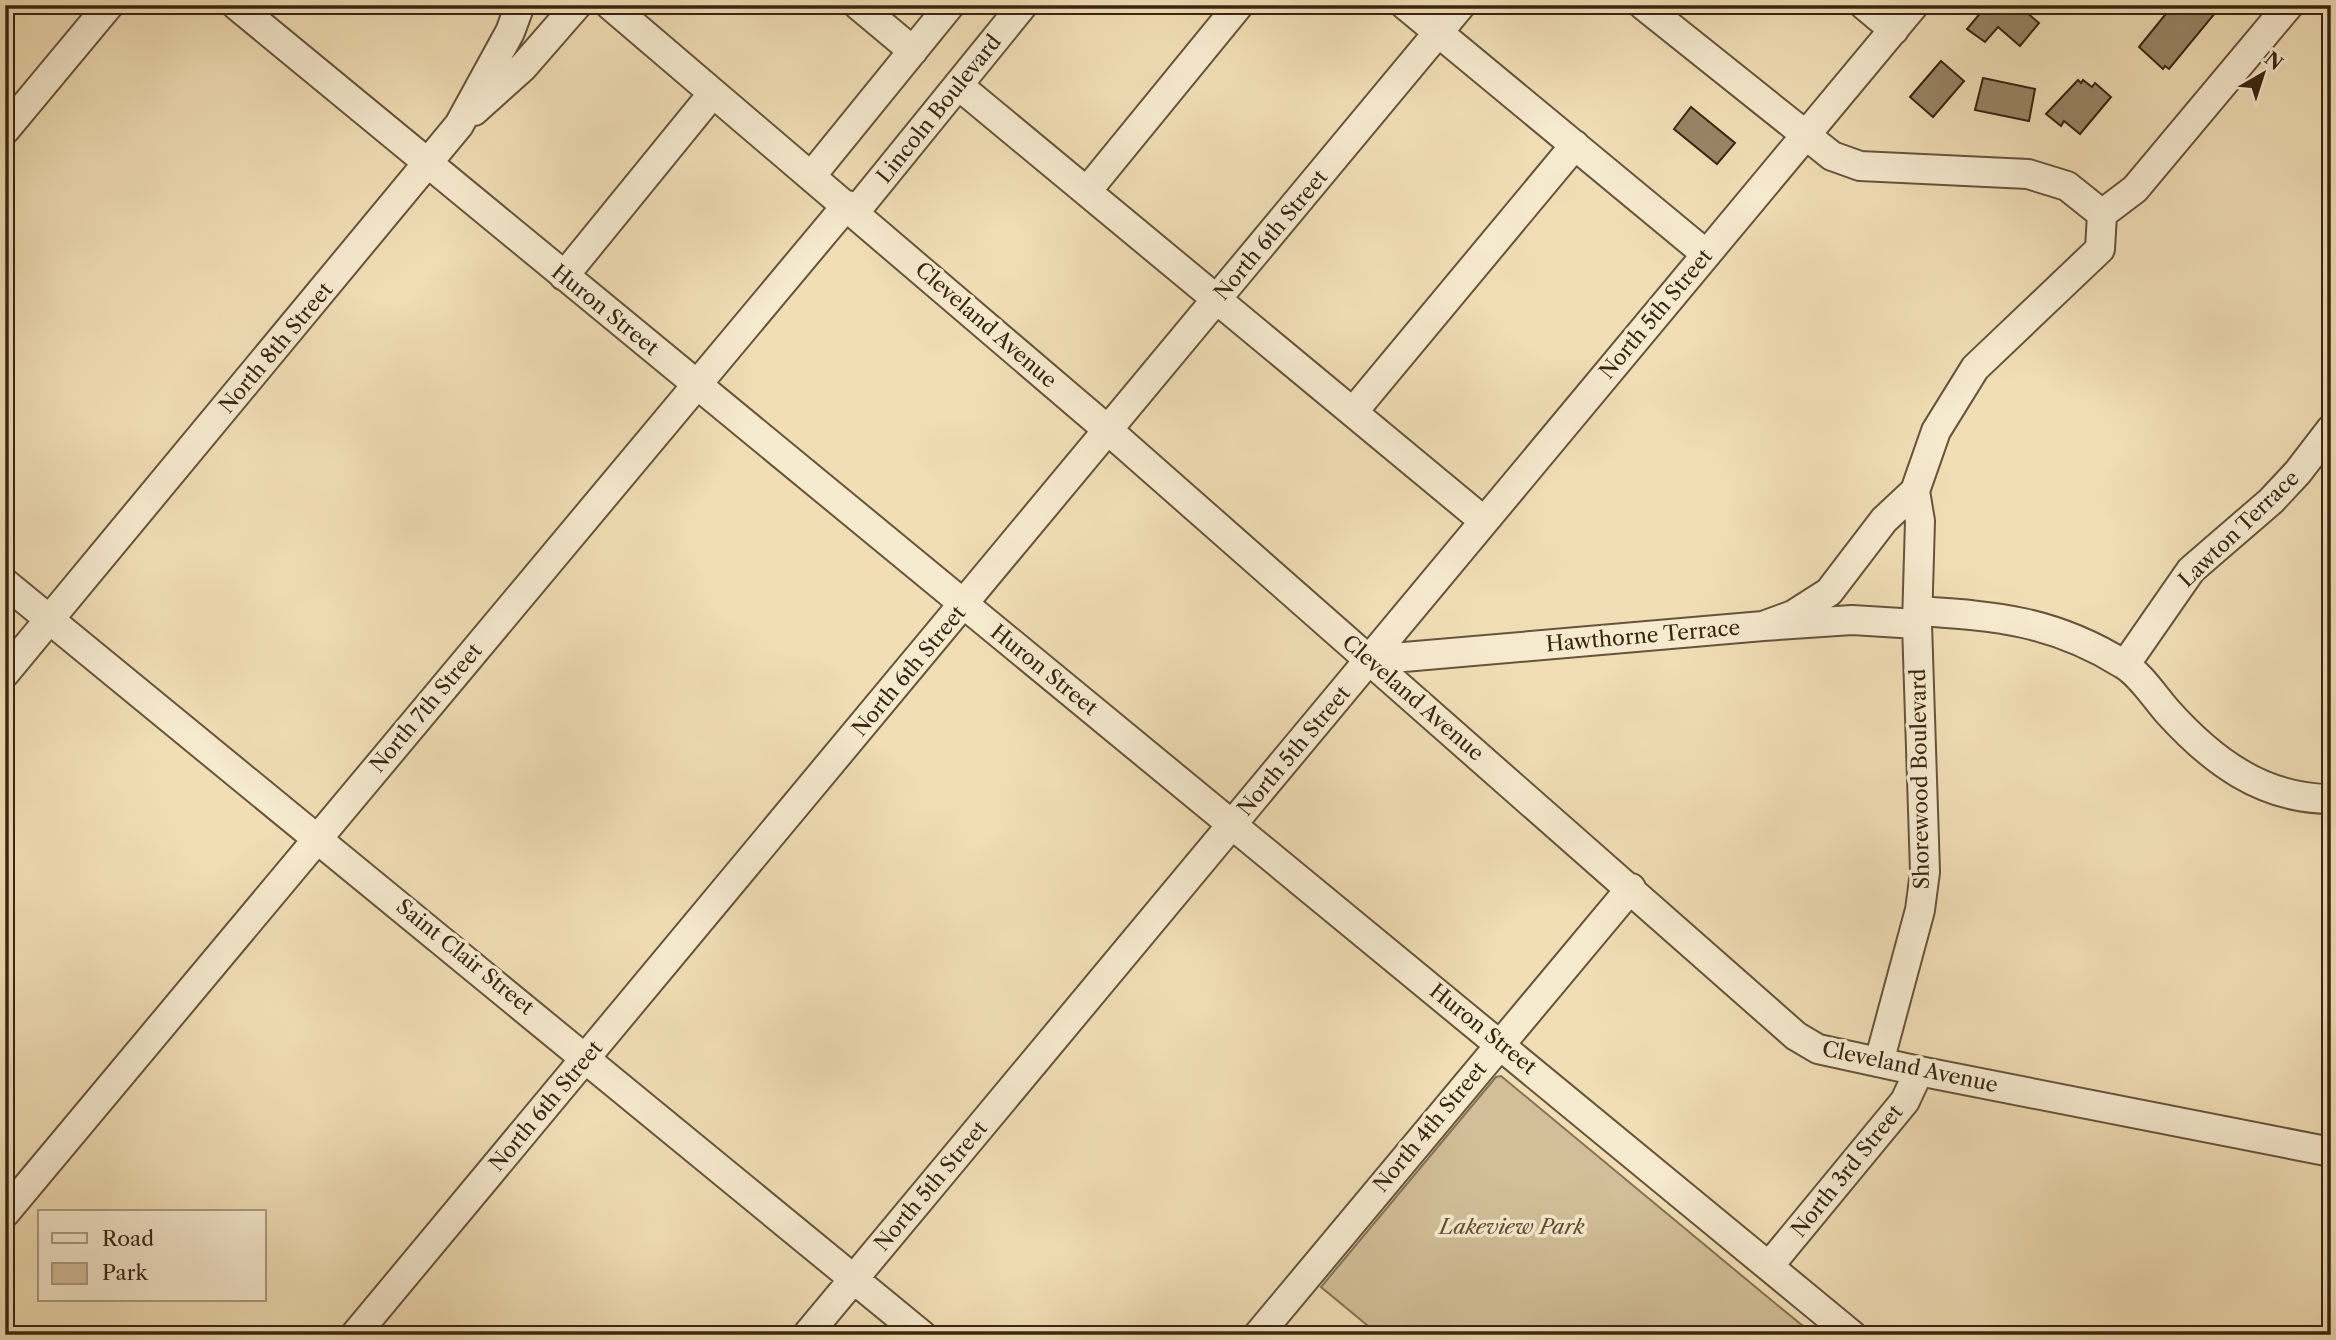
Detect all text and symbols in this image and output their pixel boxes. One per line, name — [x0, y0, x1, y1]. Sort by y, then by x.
street label: Lincoln Boulevard — [871, 29, 1006, 188]
north arrow — [2228, 38, 2298, 108]
text: N — [2260, 47, 2287, 75]
street label: North 6th Street — [1209, 164, 1333, 305]
street label: North 5th Street — [1594, 243, 1718, 384]
street label: Cleveland Avenue — [911, 256, 1062, 393]
street label: Huron Street — [547, 259, 664, 361]
street label: North 8th Street — [214, 277, 338, 418]
street label: Lawton Terrace — [2173, 465, 2304, 592]
street label: North 6th Street — [847, 600, 971, 741]
street label: Hawthorne Terrace — [1545, 615, 1741, 656]
street label: Huron Street — [986, 619, 1103, 721]
street label: Cleveland Avenue — [1338, 629, 1489, 766]
street label: North 7th Street — [364, 638, 487, 777]
street label: Shorewood Boulevard — [1905, 668, 1934, 890]
street label: North 5th Street — [1232, 680, 1356, 821]
street label: Saint Clair Street — [392, 894, 540, 1020]
street label: Huron Street — [1425, 978, 1542, 1080]
street label: North 6th Street — [484, 1035, 608, 1176]
street label: Cleveland Avenue — [1820, 1036, 2000, 1097]
street label: North 4th Street — [1368, 1056, 1492, 1197]
street label: North 3rd Street — [1786, 1099, 1908, 1242]
street label: North 5th Street — [869, 1115, 993, 1256]
legend — [38, 1210, 266, 1302]
park label: Lakeview Park — [1437, 1214, 1585, 1239]
text: Road — [102, 1226, 154, 1251]
text: Park — [102, 1260, 148, 1285]

